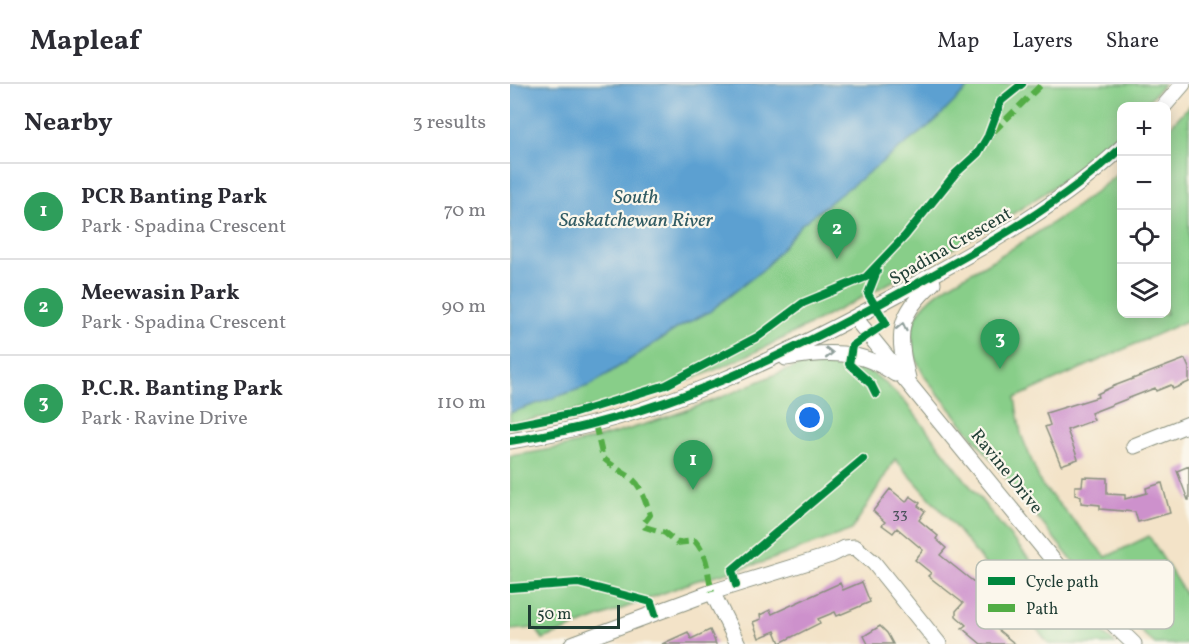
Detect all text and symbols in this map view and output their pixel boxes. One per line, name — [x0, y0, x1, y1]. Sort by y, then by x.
text: Mapleaf — [30, 22, 140, 61]
text: Map — [937, 27, 979, 56]
text: Layers — [1012, 27, 1073, 56]
text: Share — [1106, 27, 1159, 56]
map controls — [1117, 102, 1171, 318]
button: + — [1117, 102, 1171, 156]
text: Nearby — [24, 105, 113, 141]
text: 3 results — [412, 109, 486, 137]
button: − — [1117, 156, 1171, 210]
text: PCR Banting Park — [81, 182, 267, 213]
water label: South Saskatchewan River — [559, 184, 714, 235]
text: 1 — [39, 197, 48, 225]
text: 70 m — [443, 197, 486, 225]
street label: Spadina Crescent — [885, 202, 1017, 292]
pin: 2 — [818, 210, 856, 259]
button: locate — [1117, 210, 1171, 264]
text: Park · Spadina Crescent — [81, 213, 286, 241]
button: layers — [1117, 264, 1171, 318]
text: Meewasin Park — [81, 278, 240, 309]
text: 2 — [38, 293, 49, 321]
text: 90 m — [442, 293, 486, 321]
text: Park · Spadina Crescent — [81, 309, 286, 337]
pin: 3 — [980, 320, 1020, 369]
one-way arrow — [895, 322, 908, 332]
one-way arrow — [824, 347, 833, 359]
text: P.C.R. Banting Park — [81, 374, 283, 405]
text: 3 — [38, 389, 49, 417]
text: 110 m — [437, 389, 486, 417]
your location — [795, 403, 824, 432]
text: Park · Ravine Drive — [81, 405, 248, 433]
street label: Ravine Drive — [964, 424, 1048, 520]
pin: 1 — [674, 440, 712, 490]
house number: 33 — [892, 504, 908, 525]
legend — [976, 560, 1174, 629]
text: Cycle path — [1026, 572, 1099, 594]
text: Path — [1026, 599, 1058, 621]
scale bar — [528, 602, 620, 630]
text: 50 m — [537, 604, 571, 626]

